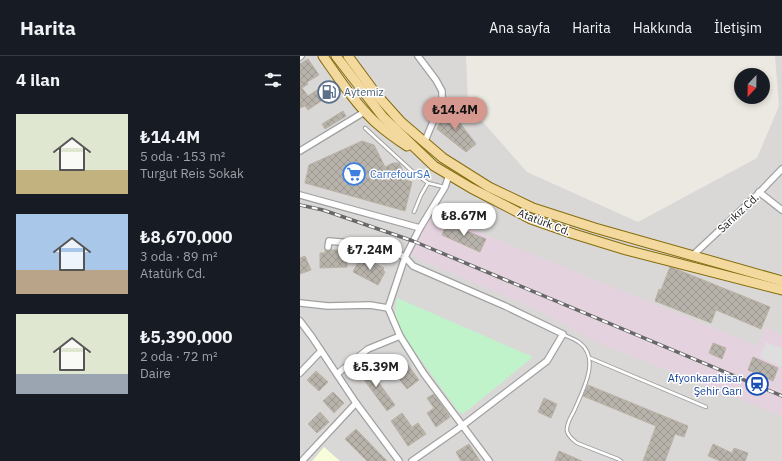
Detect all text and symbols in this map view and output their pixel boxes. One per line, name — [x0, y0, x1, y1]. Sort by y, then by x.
text: Harita — [20, 16, 76, 40]
text: Ana sayfa — [489, 19, 550, 37]
text: Harita — [572, 19, 611, 37]
text: Hakkında — [633, 19, 692, 37]
text: İletişim — [714, 19, 762, 37]
north arrow — [734, 68, 770, 104]
map controls — [734, 68, 770, 104]
text: 4 ilan — [16, 69, 60, 91]
icon: filters — [262, 69, 284, 91]
fuel station icon: Aytemiz — [316, 79, 342, 105]
place label: Aytemiz — [344, 85, 384, 99]
pin: ₺14.4M — [422, 97, 488, 131]
text: ₺14.4M — [432, 101, 478, 118]
text: ₺14.4M — [140, 126, 200, 148]
icon: home — [48, 130, 96, 178]
text: 5 oda · 153 m² — [140, 148, 225, 165]
supermarket icon: CarrefourSA — [341, 161, 367, 187]
text: Turgut Reis Sokak — [140, 165, 244, 182]
place label: CarrefourSA — [370, 167, 430, 181]
street label: Sarıkız Cd. — [714, 190, 762, 236]
pin: ₺8.67M — [431, 203, 497, 237]
street label: Atatürk Cd. — [516, 206, 572, 238]
text: ₺8.67M — [441, 207, 487, 224]
text: ₺8,670,000 — [140, 226, 232, 248]
icon: home — [48, 230, 96, 278]
pin: ₺7.24M — [337, 237, 403, 271]
text: ₺7.24M — [347, 241, 393, 258]
text: 3 oda · 89 m² — [140, 248, 218, 265]
text: Atatürk Cd. — [140, 265, 206, 282]
text: ₺5,390,000 — [140, 326, 232, 348]
icon: home — [48, 330, 96, 378]
text: 2 oda · 72 m² — [140, 348, 218, 365]
pin: ₺5.39M — [343, 354, 409, 388]
text: ₺5.39M — [353, 358, 399, 375]
text: Daire — [140, 365, 171, 382]
place label: Afyonkarahisar Şehir Garı — [668, 371, 742, 398]
station icon: Afyonkarahisar Şehir Garı — [744, 371, 770, 397]

